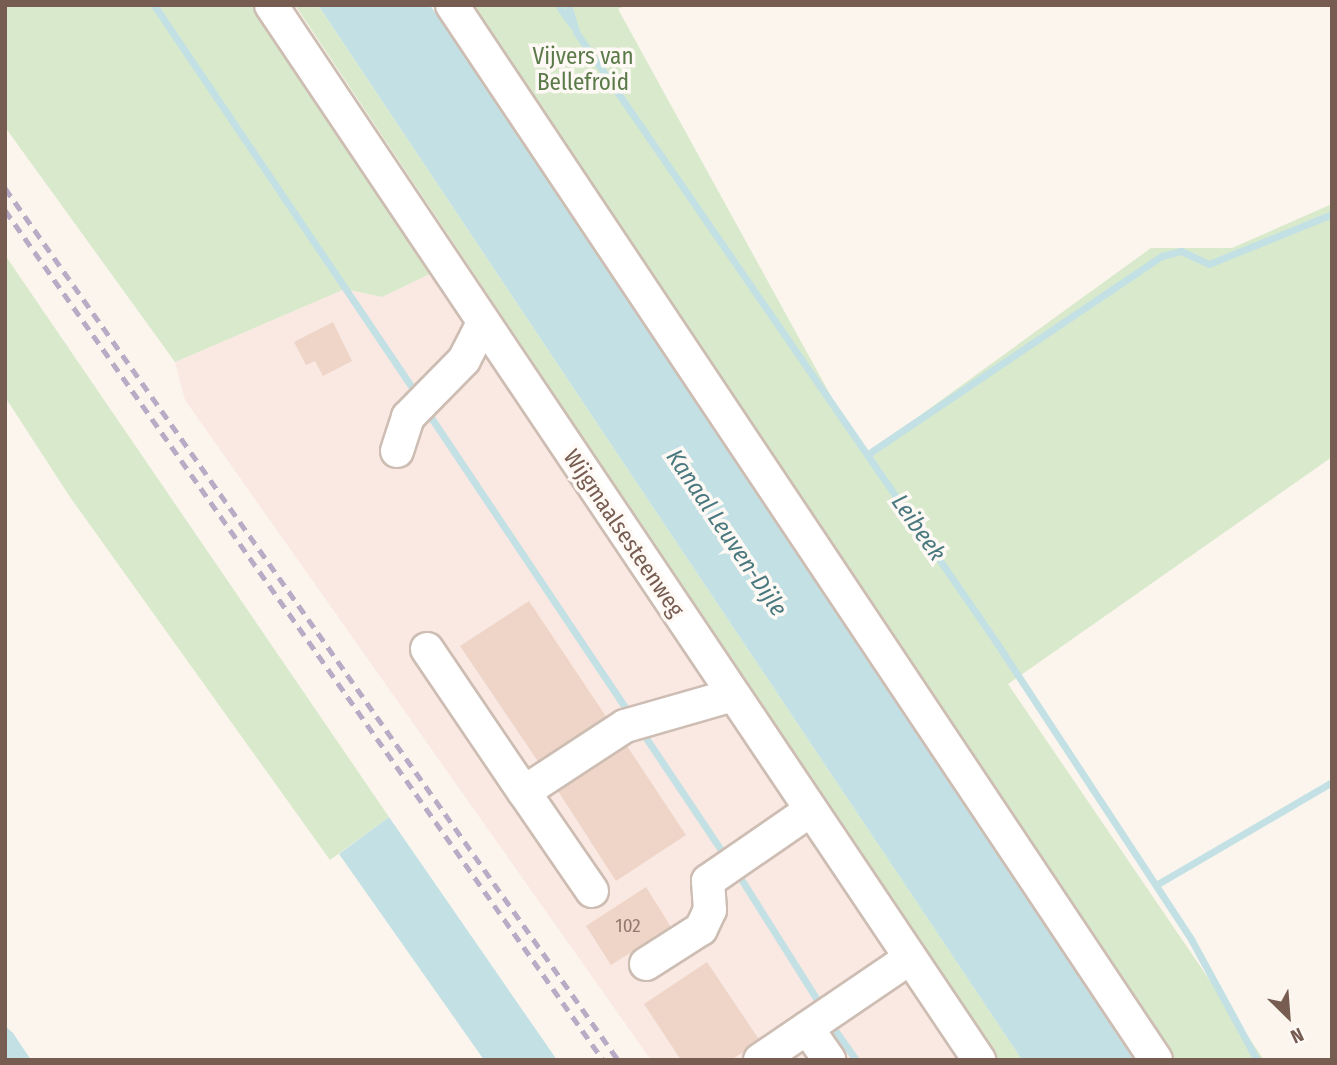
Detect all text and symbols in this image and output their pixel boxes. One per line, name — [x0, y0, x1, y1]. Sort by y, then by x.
park label: Vijvers van Bellefroid — [532, 42, 634, 96]
street label: Wijgmaalsesteenweg — [558, 444, 690, 622]
water label: Kanaal Leuven-Dijle — [660, 444, 792, 622]
water label: Leibeek — [885, 489, 951, 567]
house number: 102 — [615, 915, 641, 937]
north arrow — [1253, 981, 1323, 1051]
text: N — [1287, 1023, 1307, 1048]

